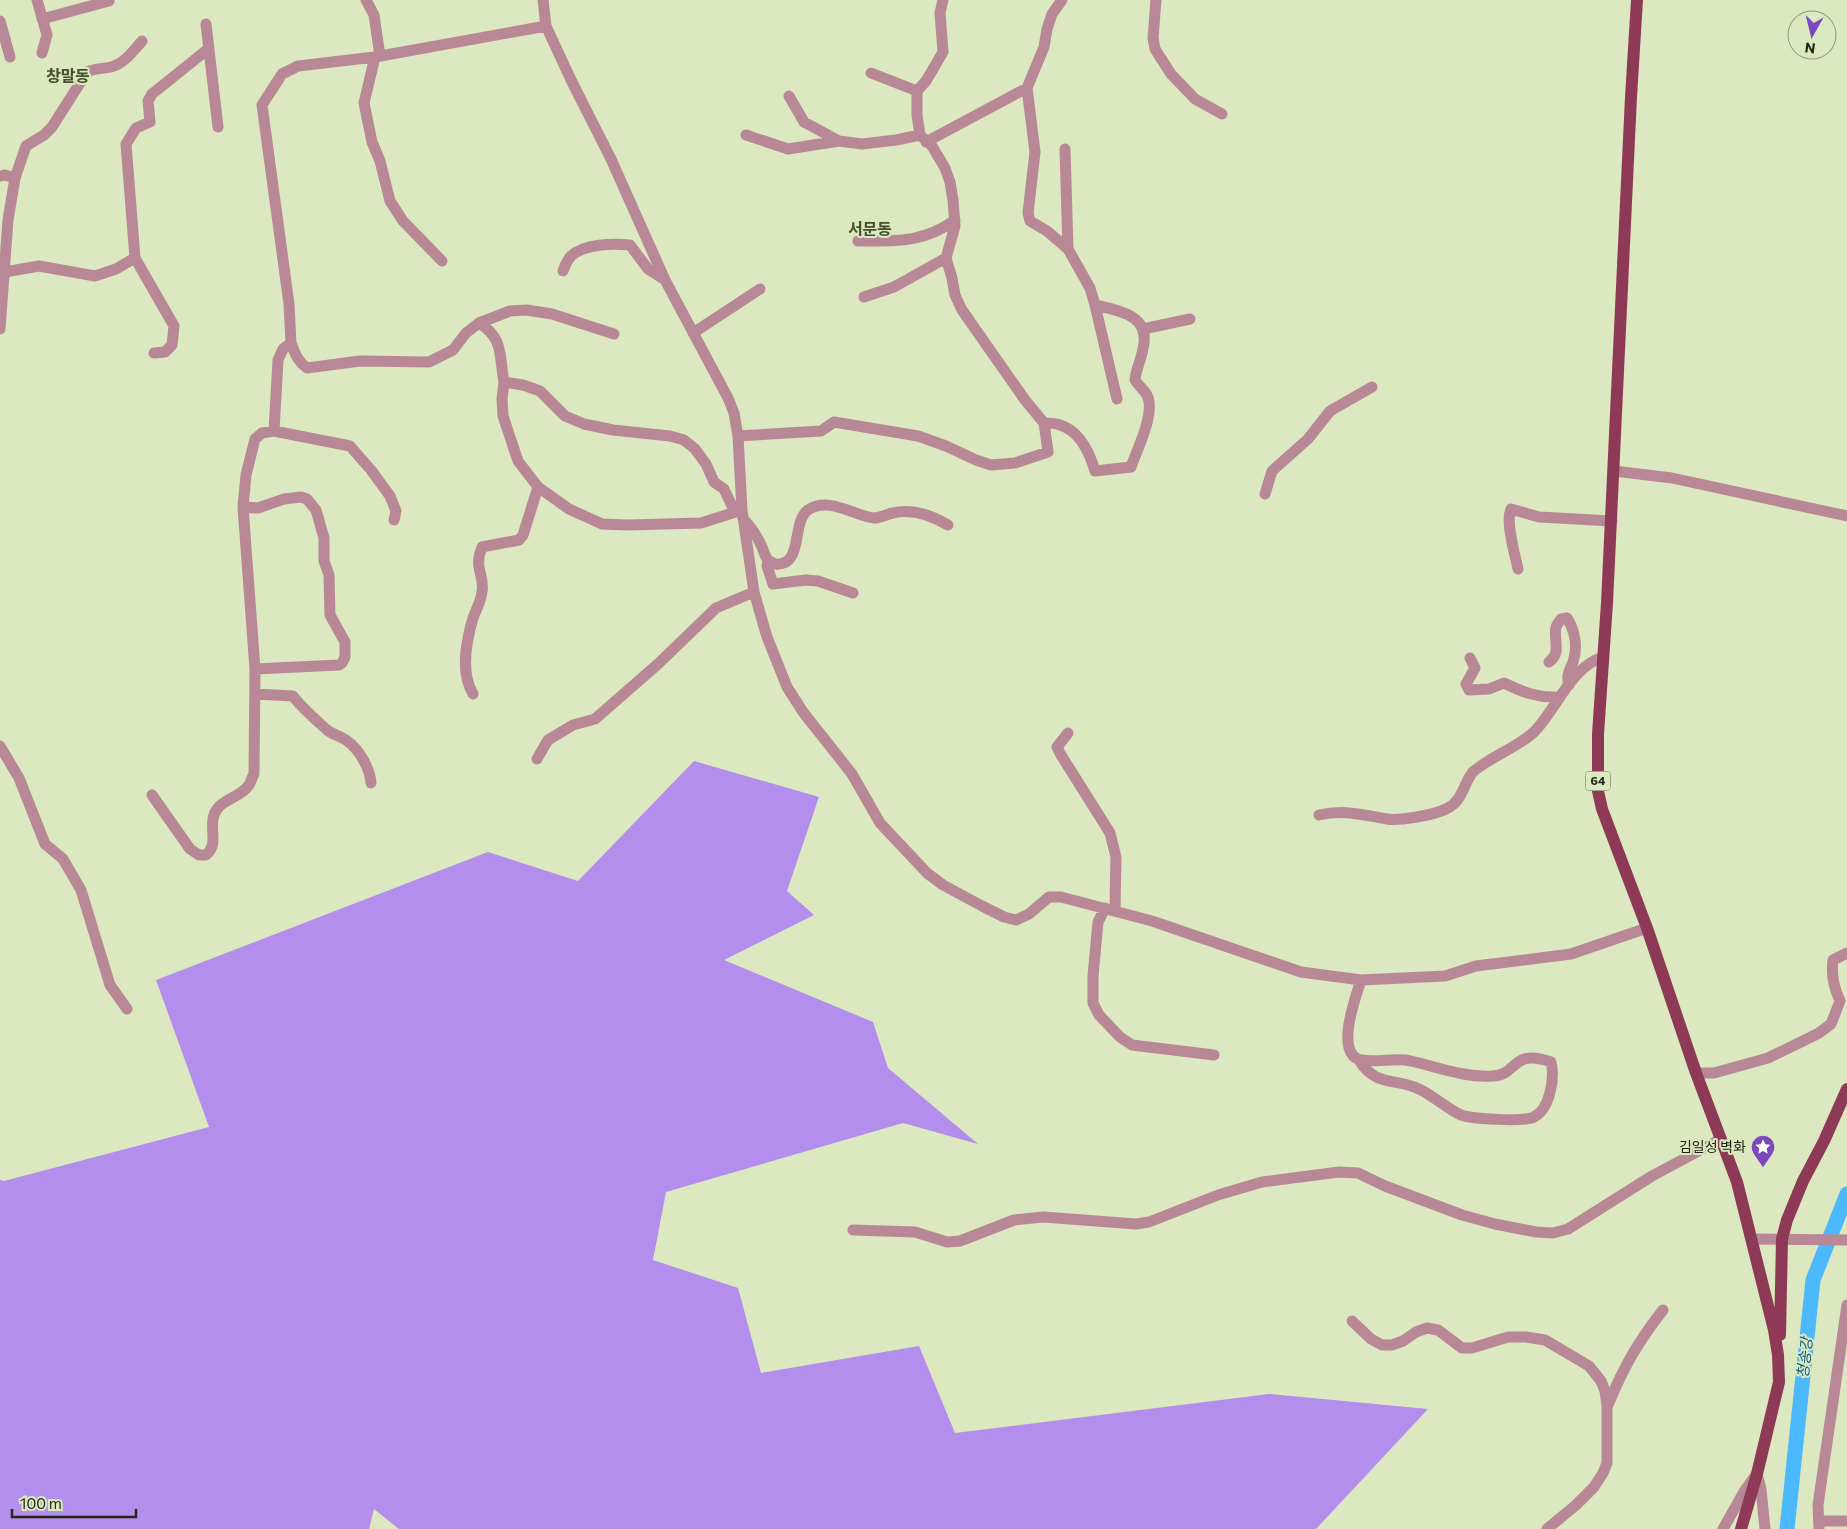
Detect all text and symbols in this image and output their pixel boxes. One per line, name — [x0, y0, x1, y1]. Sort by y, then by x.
north arrow — [1787, 10, 1837, 60]
text: N — [1804, 39, 1817, 58]
district label: 창말동 — [46, 66, 90, 85]
district label: 서문동 — [848, 219, 892, 238]
road number: 64 — [1586, 771, 1610, 790]
place icon: 김일성 벽화 — [1750, 1134, 1776, 1168]
place label: 김일성 벽화 — [1679, 1138, 1746, 1155]
water label: 청송강 — [1793, 1334, 1815, 1379]
scale bar — [12, 1486, 136, 1518]
text: 100 m — [20, 1494, 62, 1512]

